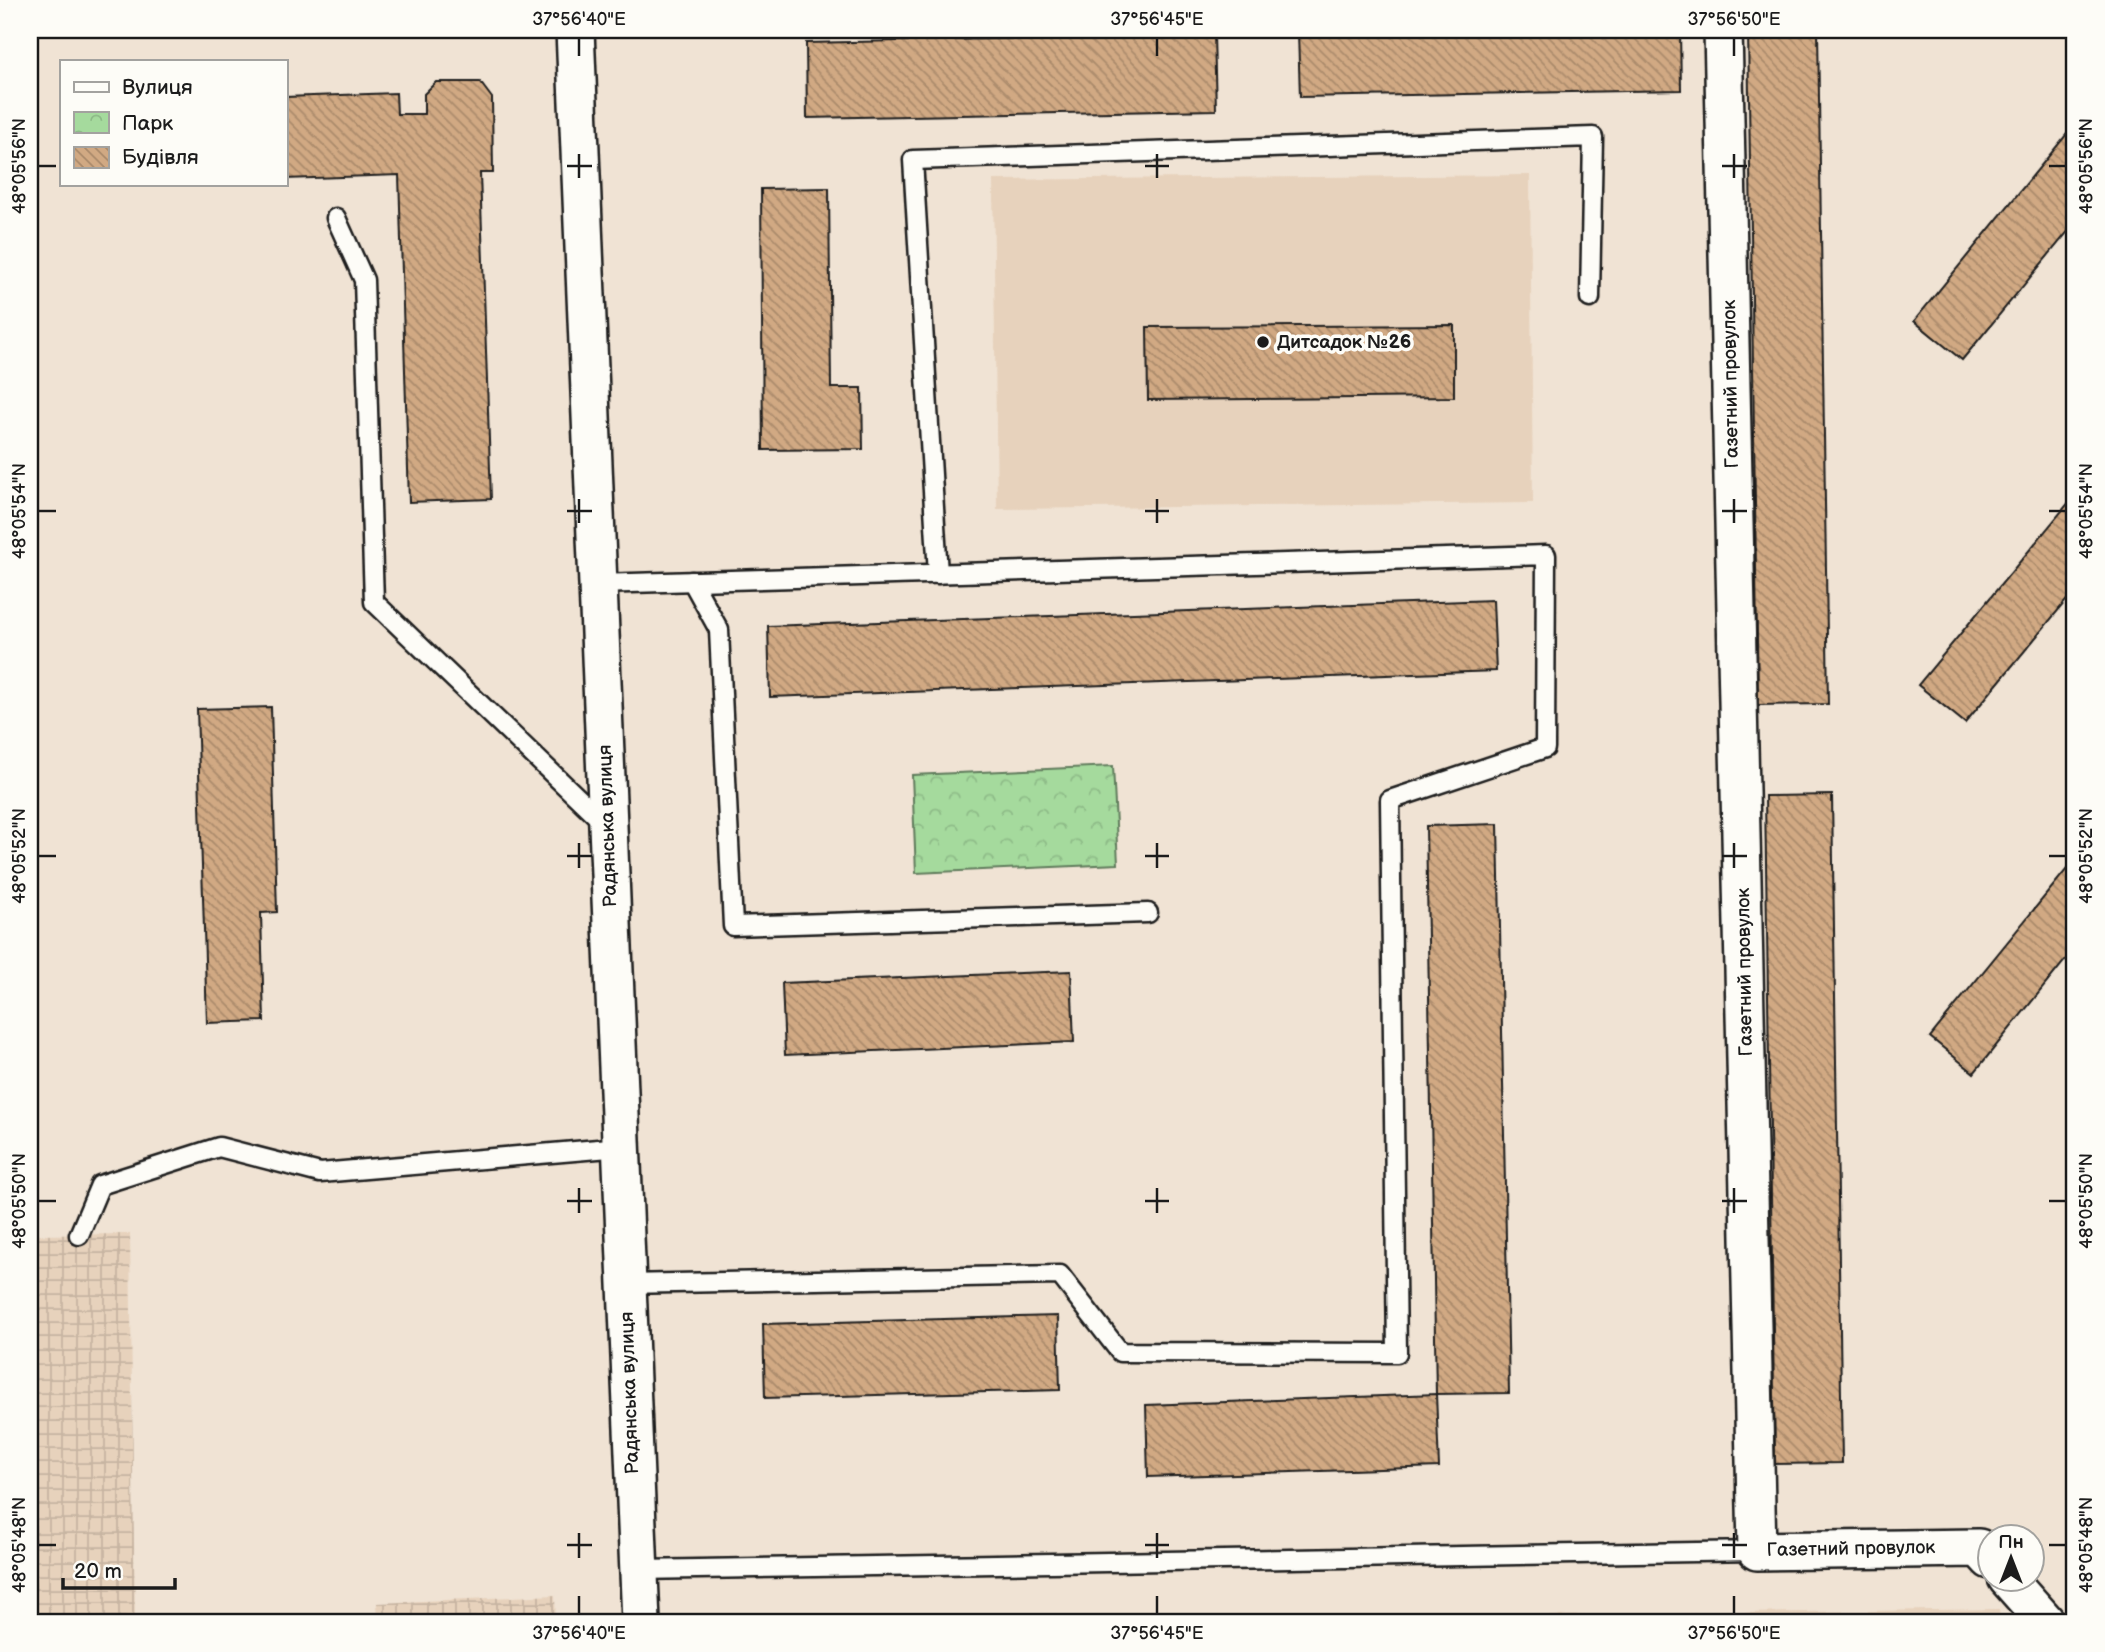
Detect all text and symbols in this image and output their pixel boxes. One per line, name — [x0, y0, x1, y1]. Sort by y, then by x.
text: 37°56'40"E — [532, 9, 626, 30]
text: 37°56'45"E — [1110, 9, 1204, 30]
text: 37°56'50"E — [1687, 9, 1781, 30]
legend — [60, 60, 287, 186]
text: Вулиця — [122, 75, 193, 100]
text: Парк — [122, 111, 173, 136]
text: 48°05'56"N — [9, 118, 30, 214]
text: 48°05'56"N — [2076, 118, 2097, 214]
text: Будівля — [122, 145, 199, 170]
street label: Газетний провулок — [1718, 299, 1744, 469]
place label: Дитсадок №26 — [1277, 331, 1411, 354]
marker: Дитсадок №26 — [1255, 334, 1271, 350]
text: 48°05'54"N — [9, 463, 30, 559]
text: 48°05'54"N — [2076, 463, 2097, 559]
street label: Радянська вулиця — [594, 744, 622, 908]
text: 48°05'52"N — [9, 808, 30, 904]
text: 48°05'52"N — [2076, 808, 2097, 904]
street label: Газетний провулок — [1732, 887, 1758, 1057]
text: 48°05'50"N — [9, 1153, 30, 1249]
text: 48°05'50"N — [2076, 1153, 2097, 1249]
street label: Радянська вулиця — [616, 1311, 644, 1475]
text: 48°05'48"N — [9, 1497, 30, 1593]
text: 48°05'48"N — [2076, 1497, 2097, 1593]
north arrow — [1976, 1522, 2046, 1592]
text: Пн — [1998, 1531, 2024, 1554]
street label: Газетний провулок — [1766, 1536, 1936, 1562]
scale bar — [63, 1547, 175, 1591]
text: 20 m — [74, 1559, 122, 1584]
text: 37°56'40"E — [532, 1623, 626, 1644]
text: 37°56'45"E — [1110, 1623, 1204, 1644]
text: 37°56'50"E — [1687, 1623, 1781, 1644]

